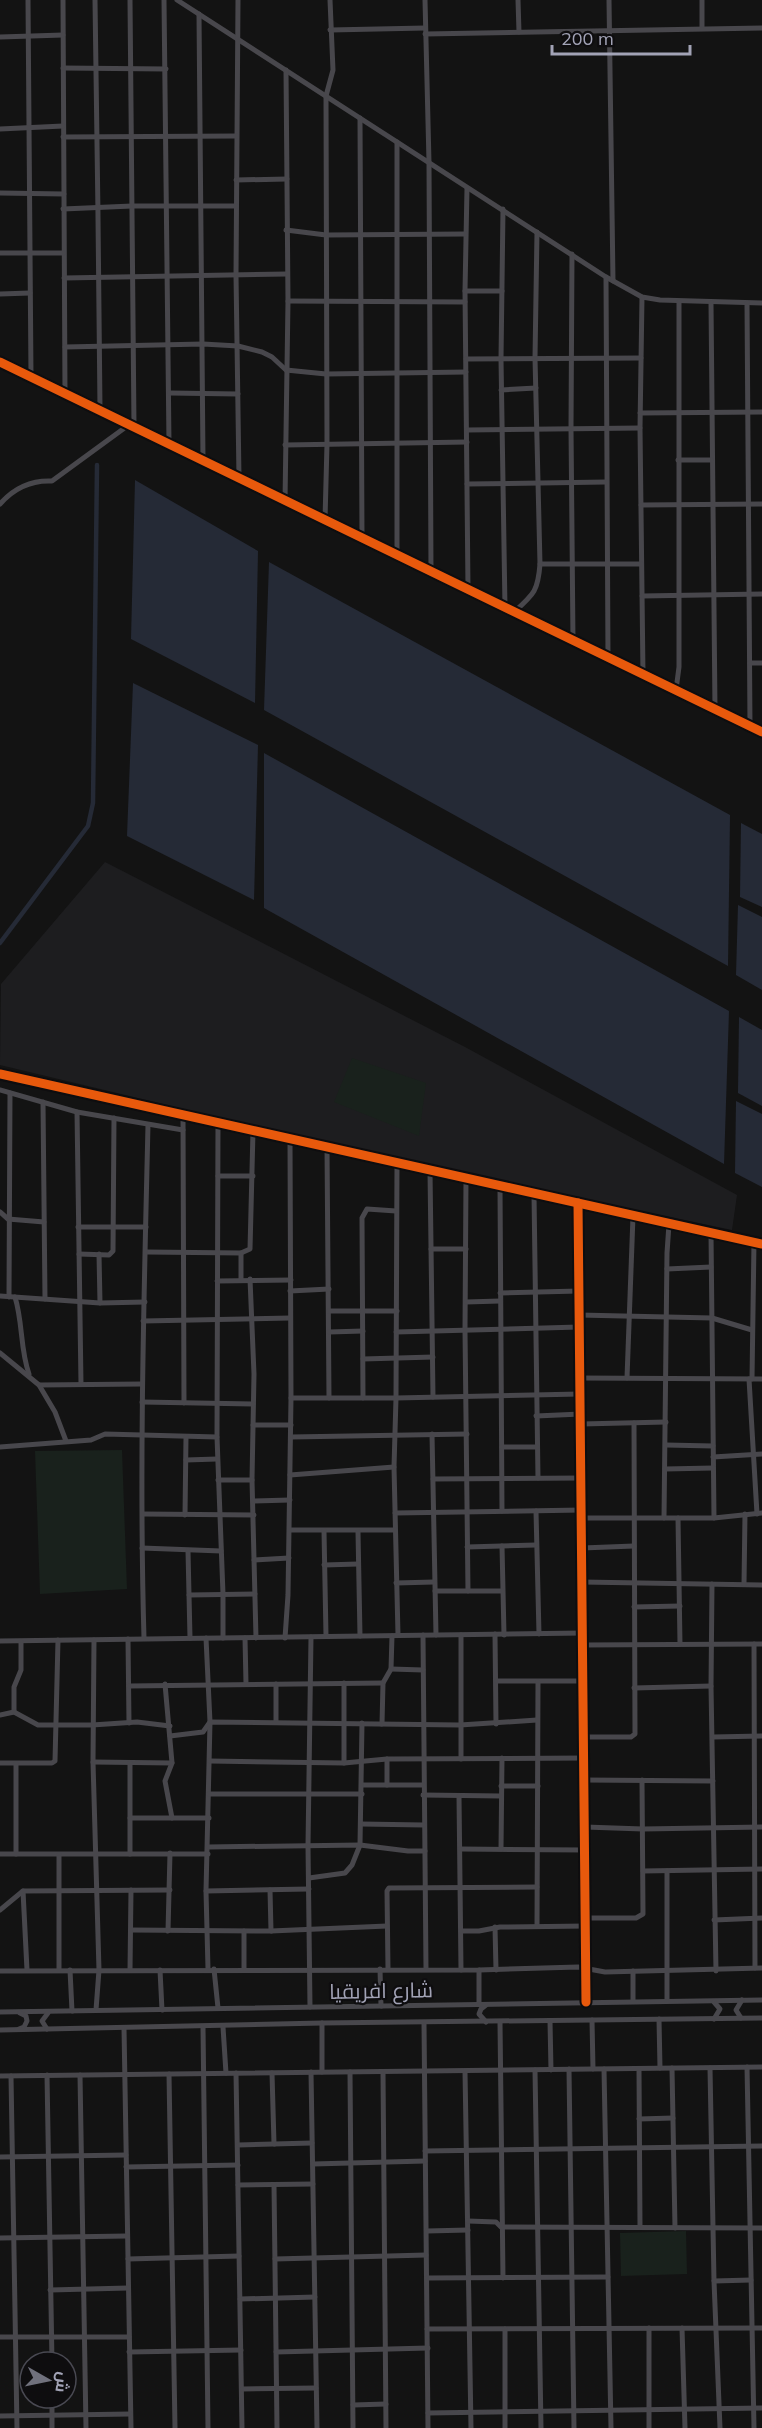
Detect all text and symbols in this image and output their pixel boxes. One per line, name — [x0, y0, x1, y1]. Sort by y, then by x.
scale bar — [552, 18, 690, 56]
text: 200 m — [561, 27, 614, 50]
street label: شارع افريقيا — [329, 1976, 433, 2006]
north arrow — [18, 2350, 78, 2410]
text: ش — [51, 2371, 74, 2394]

